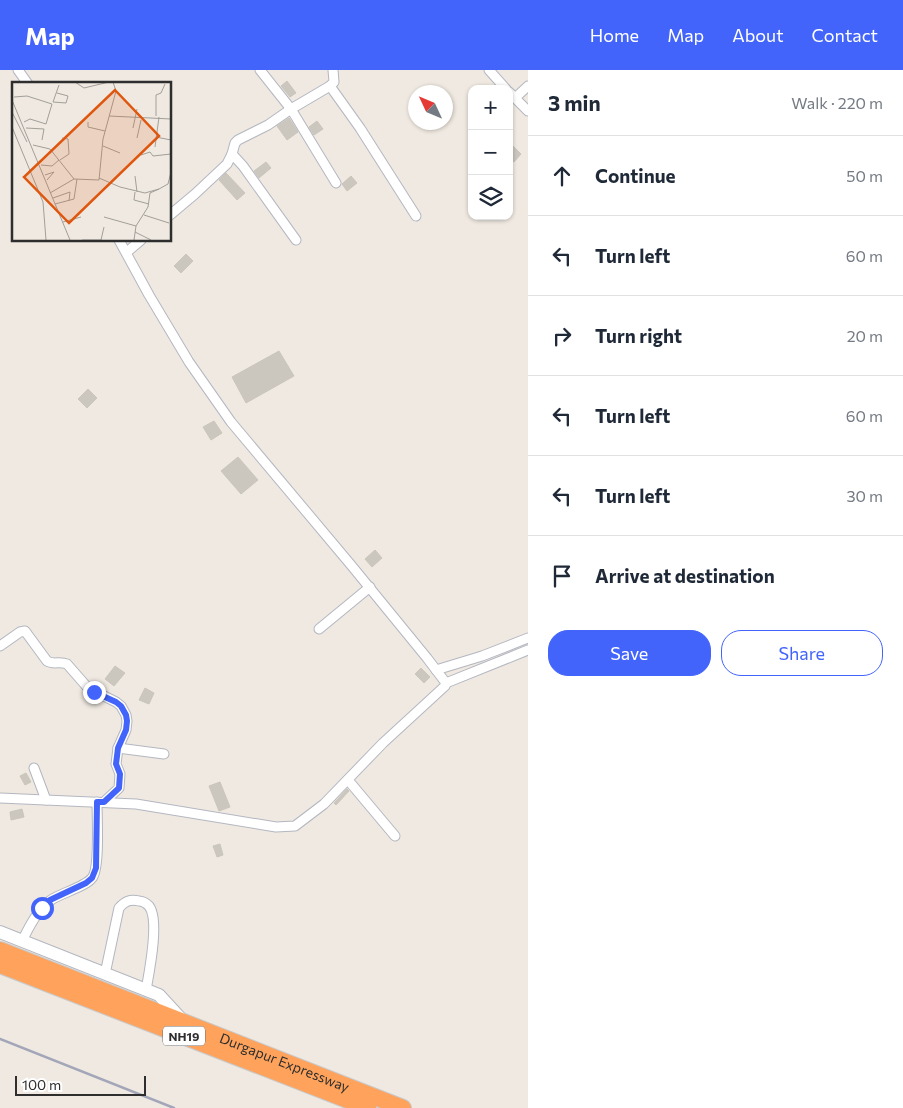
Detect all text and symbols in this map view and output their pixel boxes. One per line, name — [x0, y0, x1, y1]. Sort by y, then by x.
text: Map — [25, 21, 75, 50]
text: Home — [590, 24, 639, 46]
text: Map — [667, 24, 704, 46]
text: About — [732, 24, 784, 46]
text: Contact — [812, 24, 878, 46]
inset map — [12, 82, 171, 241]
north arrow — [408, 85, 453, 130]
map controls — [468, 85, 513, 220]
button: + — [468, 85, 513, 130]
text: 3 min — [548, 90, 601, 115]
text: Walk · 220 m — [791, 93, 883, 112]
button: − — [468, 130, 513, 175]
icon: ahead — [548, 162, 576, 190]
text: Continue — [595, 164, 675, 187]
text: 50 m — [846, 166, 883, 185]
button: layers — [468, 175, 513, 220]
icon: left — [548, 242, 576, 270]
text: Turn left — [595, 244, 670, 267]
text: 60 m — [846, 246, 883, 265]
icon: right — [548, 322, 576, 350]
text: Turn right — [595, 324, 682, 347]
text: 20 m — [847, 326, 883, 345]
icon: left — [548, 402, 576, 430]
text: Turn left — [595, 404, 670, 427]
text: 60 m — [846, 406, 883, 425]
icon: left — [548, 482, 576, 510]
text: Turn left — [595, 484, 670, 507]
text: 30 m — [846, 486, 883, 505]
icon: arrive — [548, 562, 576, 590]
text: Arrive at destination — [595, 564, 775, 587]
button: Save — [548, 630, 711, 676]
button: Share — [721, 630, 883, 676]
route end — [83, 681, 106, 704]
route start — [31, 897, 54, 920]
road number: NH19 — [163, 1026, 205, 1046]
street label: Durgapur Expressway — [218, 1029, 352, 1095]
scale bar — [15, 1073, 146, 1096]
text: 100 m — [22, 1076, 61, 1093]

